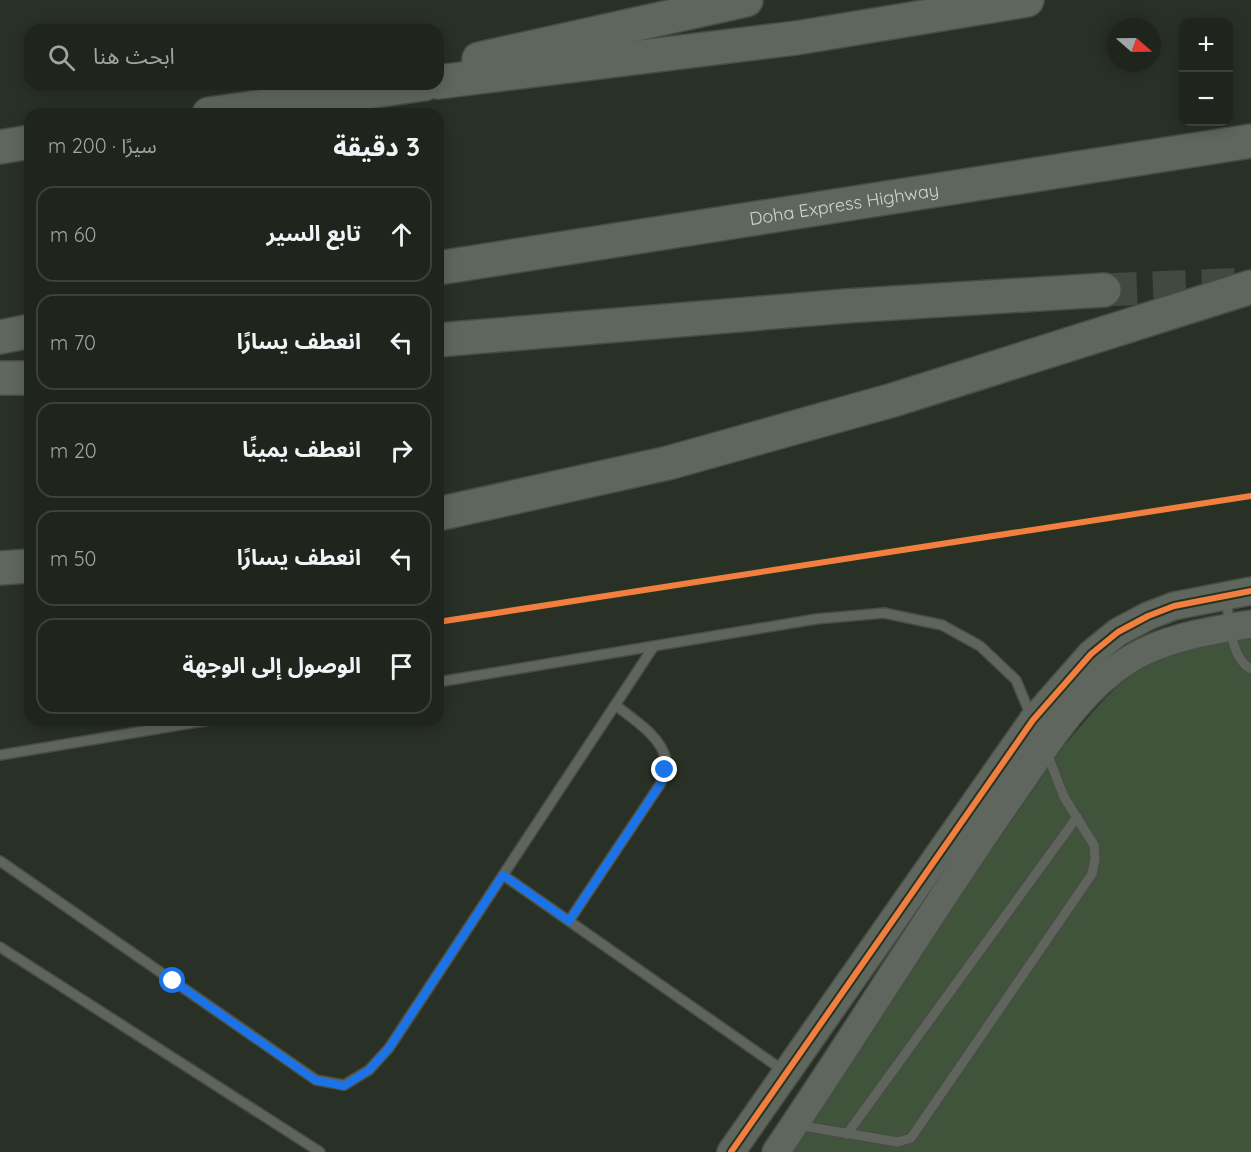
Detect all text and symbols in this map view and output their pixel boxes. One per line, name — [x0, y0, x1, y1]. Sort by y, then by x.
north arrow — [1107, 18, 1161, 72]
map controls — [1179, 18, 1233, 126]
button: + — [1179, 18, 1233, 72]
search box — [24, 24, 444, 90]
icon: search — [45, 41, 78, 74]
text: ابحث هنا — [93, 42, 175, 70]
button: − — [1179, 72, 1233, 126]
text: 3 دقيقة — [333, 130, 420, 163]
text: سيرًا · 200 m — [48, 133, 157, 158]
street label: Doha Express Highway — [748, 178, 940, 230]
icon: ahead — [385, 218, 418, 251]
text: تابع السير — [267, 219, 361, 247]
text: 60 m — [50, 222, 96, 247]
icon: left — [385, 326, 418, 359]
text: انعطف يسارًا — [237, 327, 361, 355]
text: 70 m — [50, 330, 96, 355]
icon: right — [385, 434, 418, 467]
text: انعطف يمينًا — [242, 435, 361, 463]
text: 20 m — [50, 438, 97, 463]
icon: left — [385, 542, 418, 575]
text: انعطف يسارًا — [237, 543, 361, 571]
text: 50 m — [50, 546, 97, 571]
icon: arrive — [385, 650, 418, 683]
text: الوصول إلى الوجهة — [183, 651, 361, 679]
route end — [651, 756, 677, 782]
route start — [159, 967, 185, 993]

